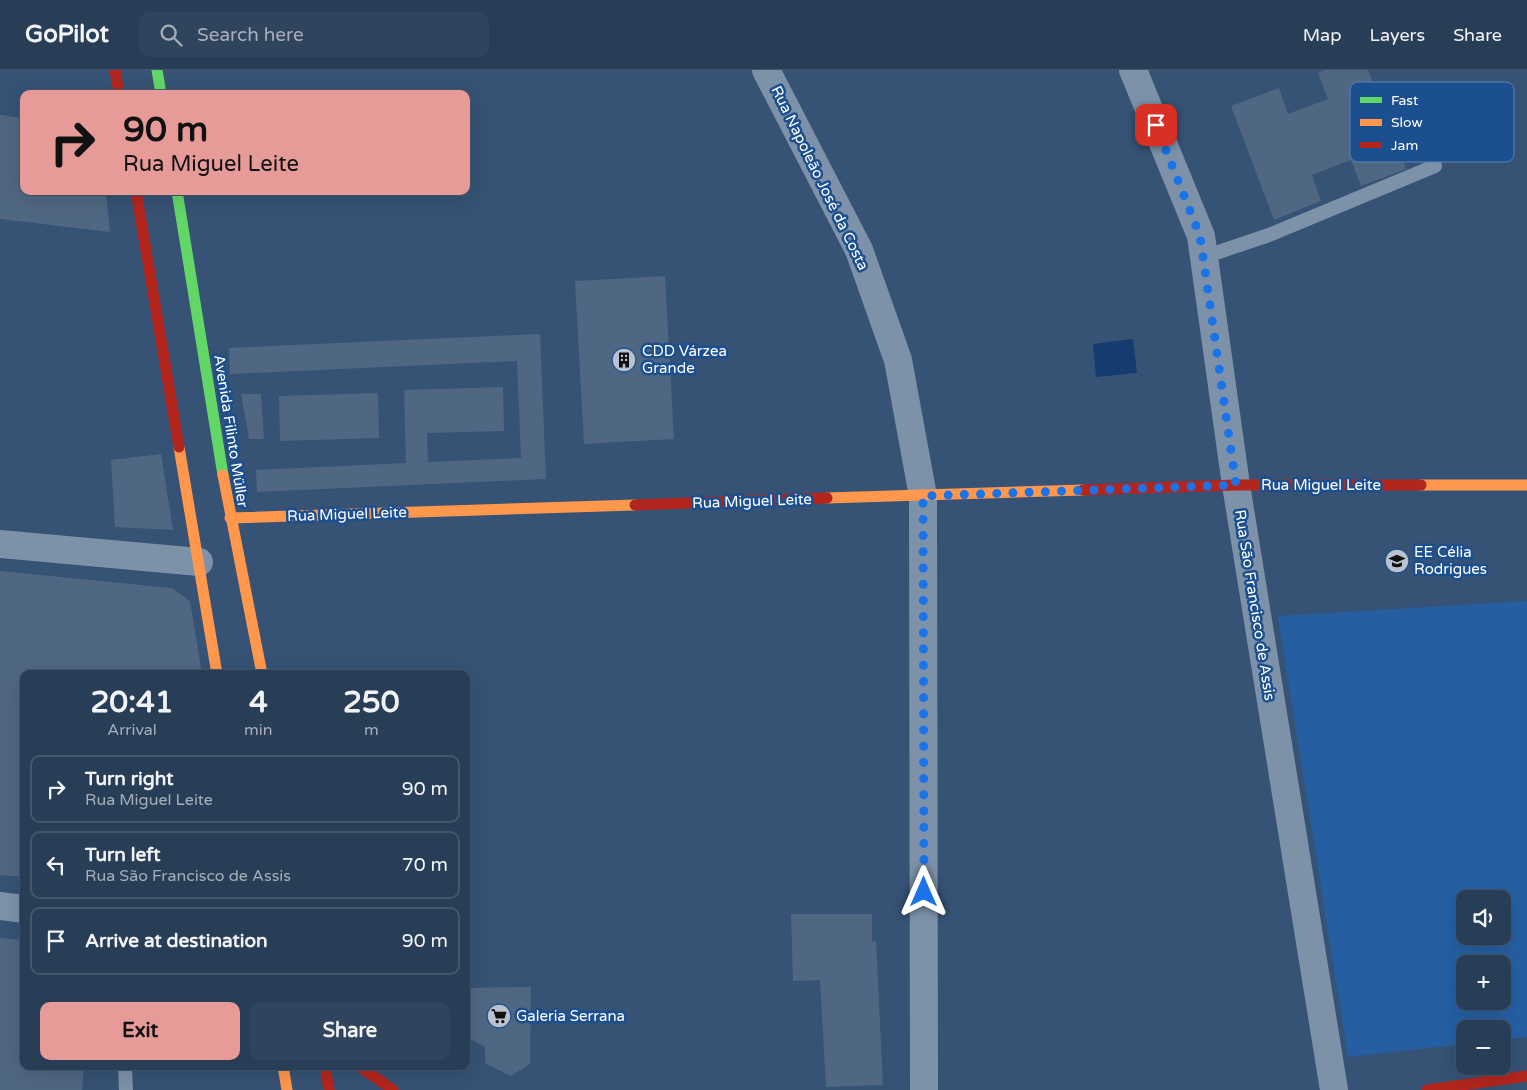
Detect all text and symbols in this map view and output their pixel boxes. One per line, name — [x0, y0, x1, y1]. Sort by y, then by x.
search box — [139, 12, 489, 57]
text: GoPilot — [25, 20, 109, 49]
icon: search — [157, 21, 185, 49]
text: Search here — [197, 24, 304, 46]
text: Map — [1303, 24, 1342, 46]
text: Layers — [1370, 24, 1425, 46]
text: Share — [1453, 24, 1502, 46]
legend — [1350, 82, 1514, 162]
street label: Rua Napoleão José da Costa — [767, 83, 873, 273]
text: Fast — [1391, 92, 1419, 109]
pin — [1135, 104, 1177, 146]
text: 90 m — [123, 109, 208, 151]
icon: right — [40, 110, 105, 175]
icon: arrive — [1142, 111, 1170, 139]
text: Slow — [1391, 114, 1423, 131]
text: Jam — [1391, 137, 1418, 154]
text: Rua Miguel Leite — [123, 151, 299, 177]
place label: CDD Várzea Grande — [642, 342, 727, 377]
building icon: CDD Várzea Grande — [611, 347, 637, 373]
street label: Avenida Filinto Müller — [210, 353, 252, 509]
street label: Rua Miguel Leite — [1261, 476, 1381, 494]
street label: Rua Miguel Leite — [692, 490, 812, 512]
street label: Rua Miguel Leite — [287, 503, 407, 525]
street label: Rua São Francisco de Assis — [1231, 508, 1279, 702]
place label: EE Célia Rodrigues — [1414, 543, 1487, 578]
school or university icon: EE Célia Rodrigues — [1384, 548, 1410, 574]
text: 20:41 — [90, 684, 174, 721]
text: 4 — [249, 684, 268, 721]
text: 250 — [343, 684, 400, 721]
text: Arrival — [107, 720, 157, 740]
text: min — [244, 720, 273, 740]
text: m — [364, 720, 379, 740]
text: Turn right — [85, 768, 173, 790]
icon: right — [42, 775, 70, 803]
text: 90 m — [402, 778, 448, 800]
text: Rua Miguel Leite — [85, 790, 213, 810]
text: Turn left — [85, 844, 161, 866]
icon: left — [42, 851, 70, 879]
text: 70 m — [402, 854, 448, 876]
position arrow — [897, 865, 949, 917]
text: Rua São Francisco de Assis — [85, 866, 291, 886]
map controls — [1456, 890, 1511, 1075]
button: sound — [1456, 890, 1511, 945]
icon: arrive — [42, 927, 70, 955]
text: Arrive at destination — [85, 930, 268, 952]
text: 90 m — [402, 930, 448, 952]
button: + — [1456, 955, 1511, 1010]
button: Exit — [40, 1002, 240, 1060]
button: Share — [250, 1002, 450, 1060]
supermarket icon: Galeria Serrana — [486, 1003, 512, 1029]
place label: Galeria Serrana — [516, 1007, 625, 1025]
button: − — [1456, 1020, 1511, 1075]

